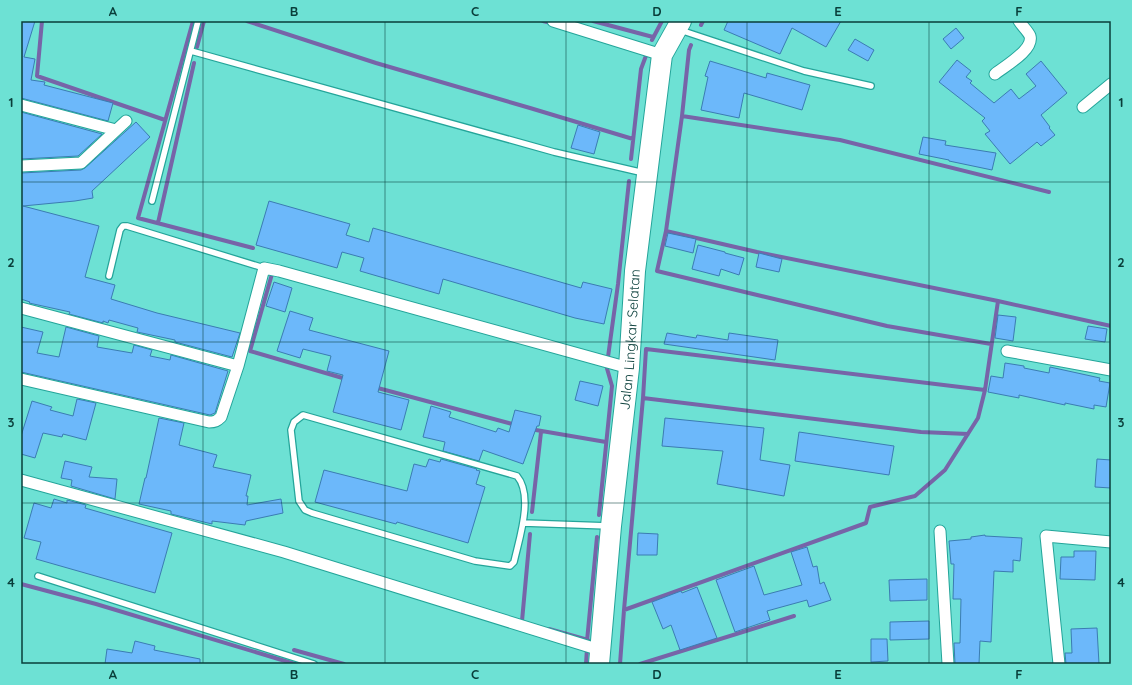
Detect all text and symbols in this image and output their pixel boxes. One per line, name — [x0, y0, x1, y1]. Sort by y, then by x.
text: A — [109, 3, 118, 19]
text: B — [290, 3, 298, 19]
text: C — [471, 3, 479, 19]
text: D — [652, 3, 662, 19]
text: E — [834, 3, 842, 19]
text: F — [1015, 3, 1023, 19]
text: 1 — [8, 94, 14, 110]
text: 1 — [1118, 94, 1124, 110]
text: 2 — [7, 254, 15, 270]
text: 2 — [1117, 254, 1125, 270]
street label: Jalan Lingkar Selatan — [615, 268, 644, 411]
text: 3 — [8, 414, 15, 430]
text: 3 — [1118, 414, 1125, 430]
text: 4 — [7, 574, 15, 590]
text: 4 — [1117, 574, 1125, 590]
text: A — [109, 666, 118, 682]
text: B — [290, 666, 298, 682]
text: C — [471, 666, 479, 682]
text: D — [652, 666, 662, 682]
text: E — [834, 666, 842, 682]
text: F — [1015, 666, 1023, 682]

